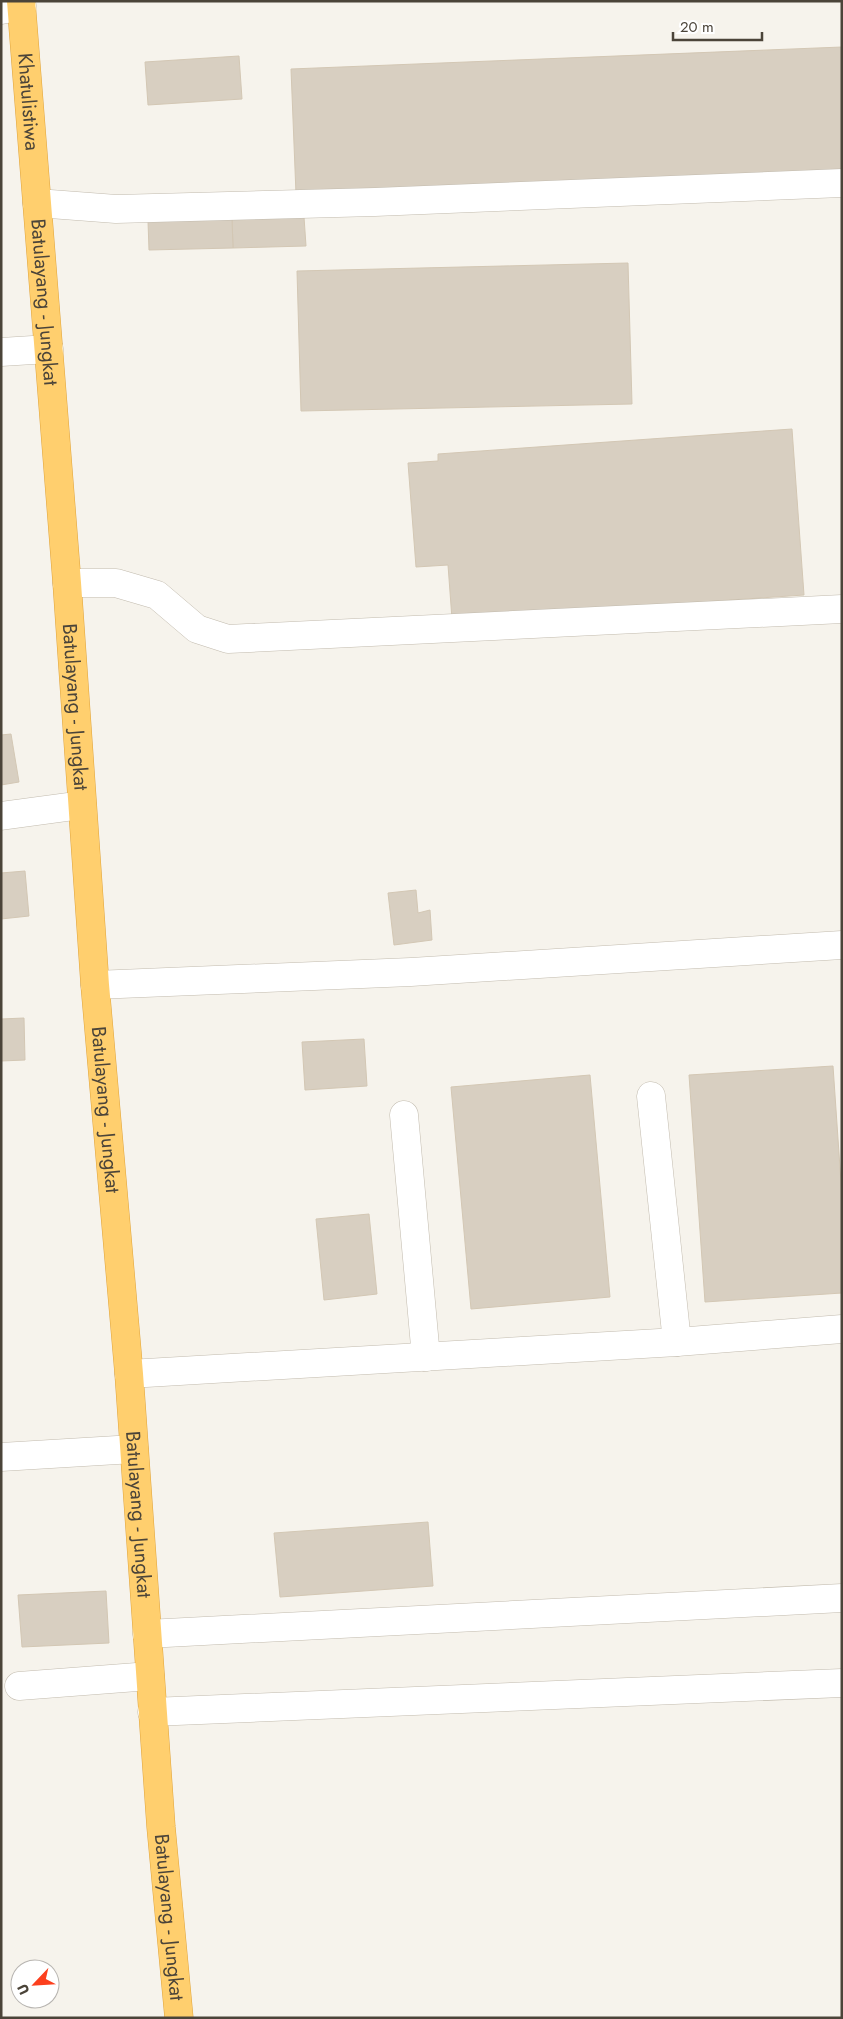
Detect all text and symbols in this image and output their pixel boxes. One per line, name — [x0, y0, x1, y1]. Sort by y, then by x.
scale bar — [673, 10, 762, 42]
text: 20 m — [680, 16, 714, 38]
street label: Khatulistiwa — [10, 52, 47, 152]
street label: Batulayang - Jungkat — [23, 218, 65, 387]
street label: Batulayang - Jungkat — [55, 622, 95, 792]
street label: Batulayang - Jungkat — [84, 1025, 127, 1195]
street label: Batulayang - Jungkat — [118, 1430, 159, 1599]
street label: Batulayang - Jungkat — [147, 1833, 191, 2002]
north arrow — [10, 1959, 60, 2009]
text: U — [12, 1981, 34, 1998]

